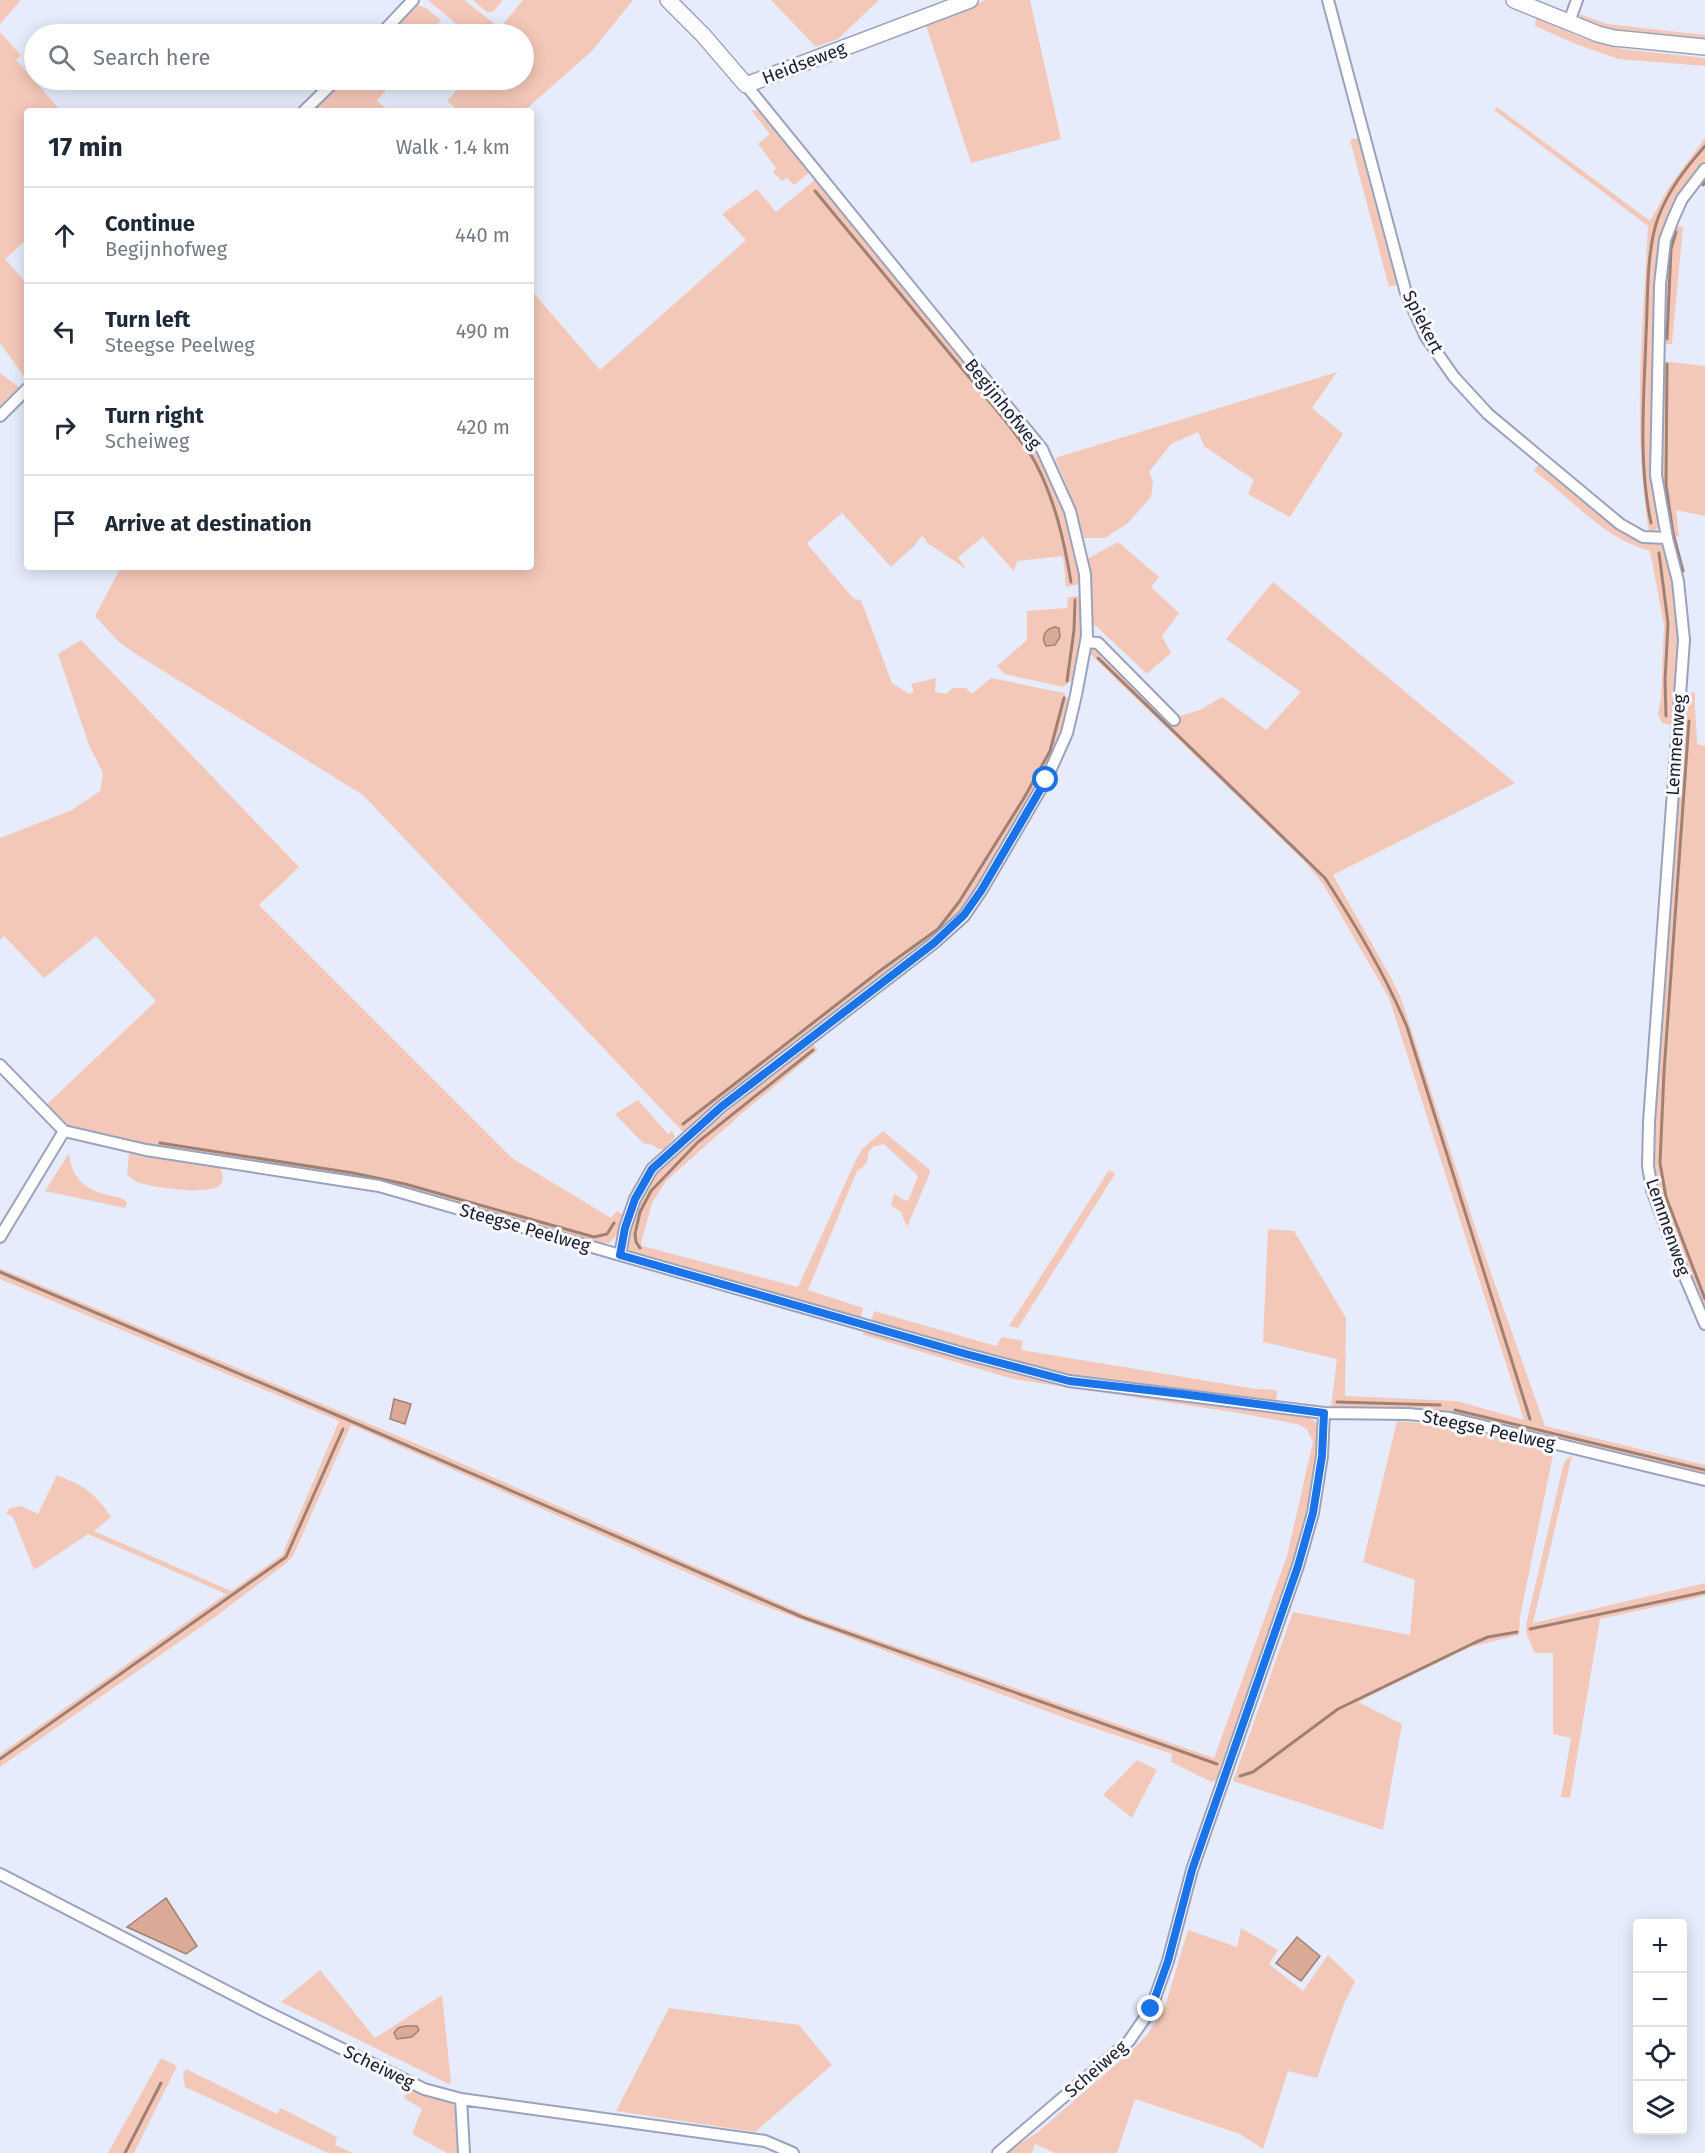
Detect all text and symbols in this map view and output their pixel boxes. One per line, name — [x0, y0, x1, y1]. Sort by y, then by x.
search box — [24, 24, 534, 90]
street label: Heidseweg — [759, 37, 850, 89]
icon: search — [45, 41, 78, 74]
text: Search here — [93, 44, 211, 71]
text: 17 min — [48, 132, 123, 163]
text: Walk · 1.4 km — [396, 135, 510, 159]
text: Continue — [105, 210, 195, 237]
icon: ahead — [48, 219, 81, 252]
text: 440 m — [455, 223, 510, 247]
text: Begijnhofweg — [105, 237, 227, 261]
street label: Spiekert — [1398, 287, 1448, 358]
text: Turn left — [105, 306, 190, 333]
icon: left — [48, 315, 81, 348]
text: 490 m — [456, 319, 510, 343]
text: Steegse Peelweg — [105, 333, 255, 357]
street label: Begijnhofweg — [960, 354, 1047, 454]
text: Turn right — [105, 402, 204, 429]
icon: right — [48, 411, 81, 444]
text: 420 m — [456, 415, 510, 439]
text: Scheiweg — [105, 429, 189, 453]
icon: arrive — [48, 507, 81, 540]
text: Arrive at destination — [105, 510, 312, 537]
street label: Lemmenweg — [1661, 693, 1691, 796]
route start — [1032, 766, 1058, 792]
street label: Lemmenweg — [1641, 1175, 1695, 1279]
street label: Steegse Peelweg — [457, 1199, 593, 1257]
street label: Steegse Peelweg — [1421, 1405, 1558, 1455]
map controls — [1633, 1919, 1687, 2135]
button: + — [1633, 1919, 1687, 1973]
button: − — [1633, 1973, 1687, 2027]
route end — [1137, 1995, 1163, 2021]
button: locate — [1633, 2027, 1687, 2081]
street label: Scheiweg — [1060, 2035, 1132, 2102]
street label: Scheiweg — [340, 2040, 419, 2094]
button: layers — [1633, 2081, 1687, 2135]

